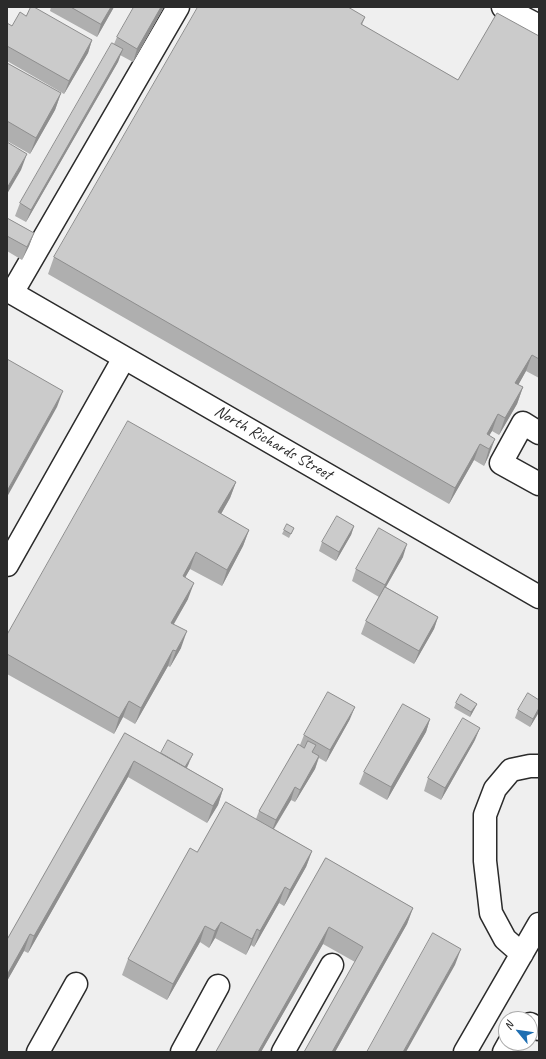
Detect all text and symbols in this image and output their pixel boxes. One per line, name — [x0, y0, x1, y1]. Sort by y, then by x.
street label: North Richards Street — [211, 401, 335, 485]
north arrow — [498, 1011, 538, 1051]
text: N — [501, 1019, 516, 1032]

